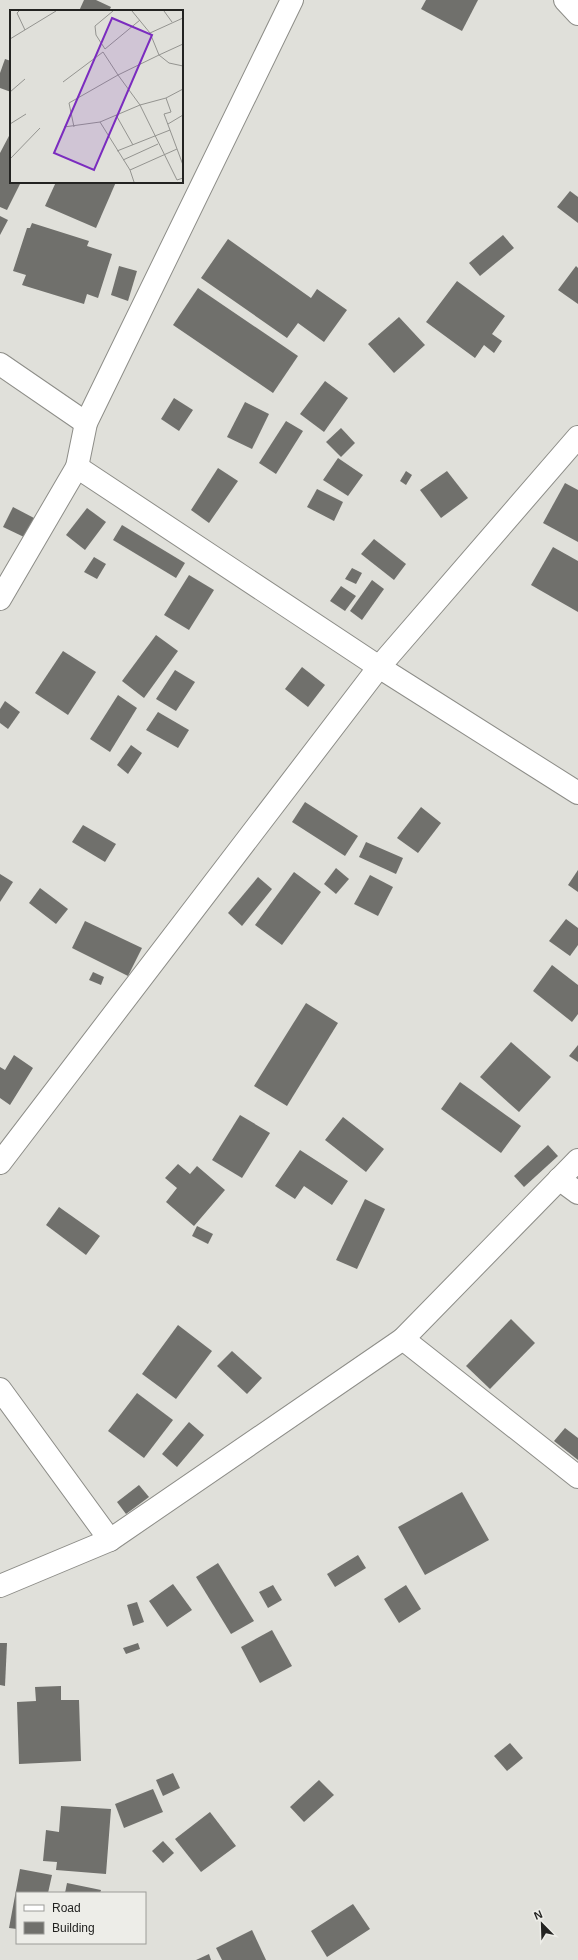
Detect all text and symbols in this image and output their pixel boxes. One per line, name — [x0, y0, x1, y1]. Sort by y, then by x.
inset map — [10, 10, 183, 183]
legend — [16, 1892, 146, 1944]
text: Road — [52, 1901, 81, 1915]
north arrow — [522, 1904, 562, 1944]
text: N — [532, 1908, 544, 1922]
text: Building — [52, 1921, 95, 1935]

